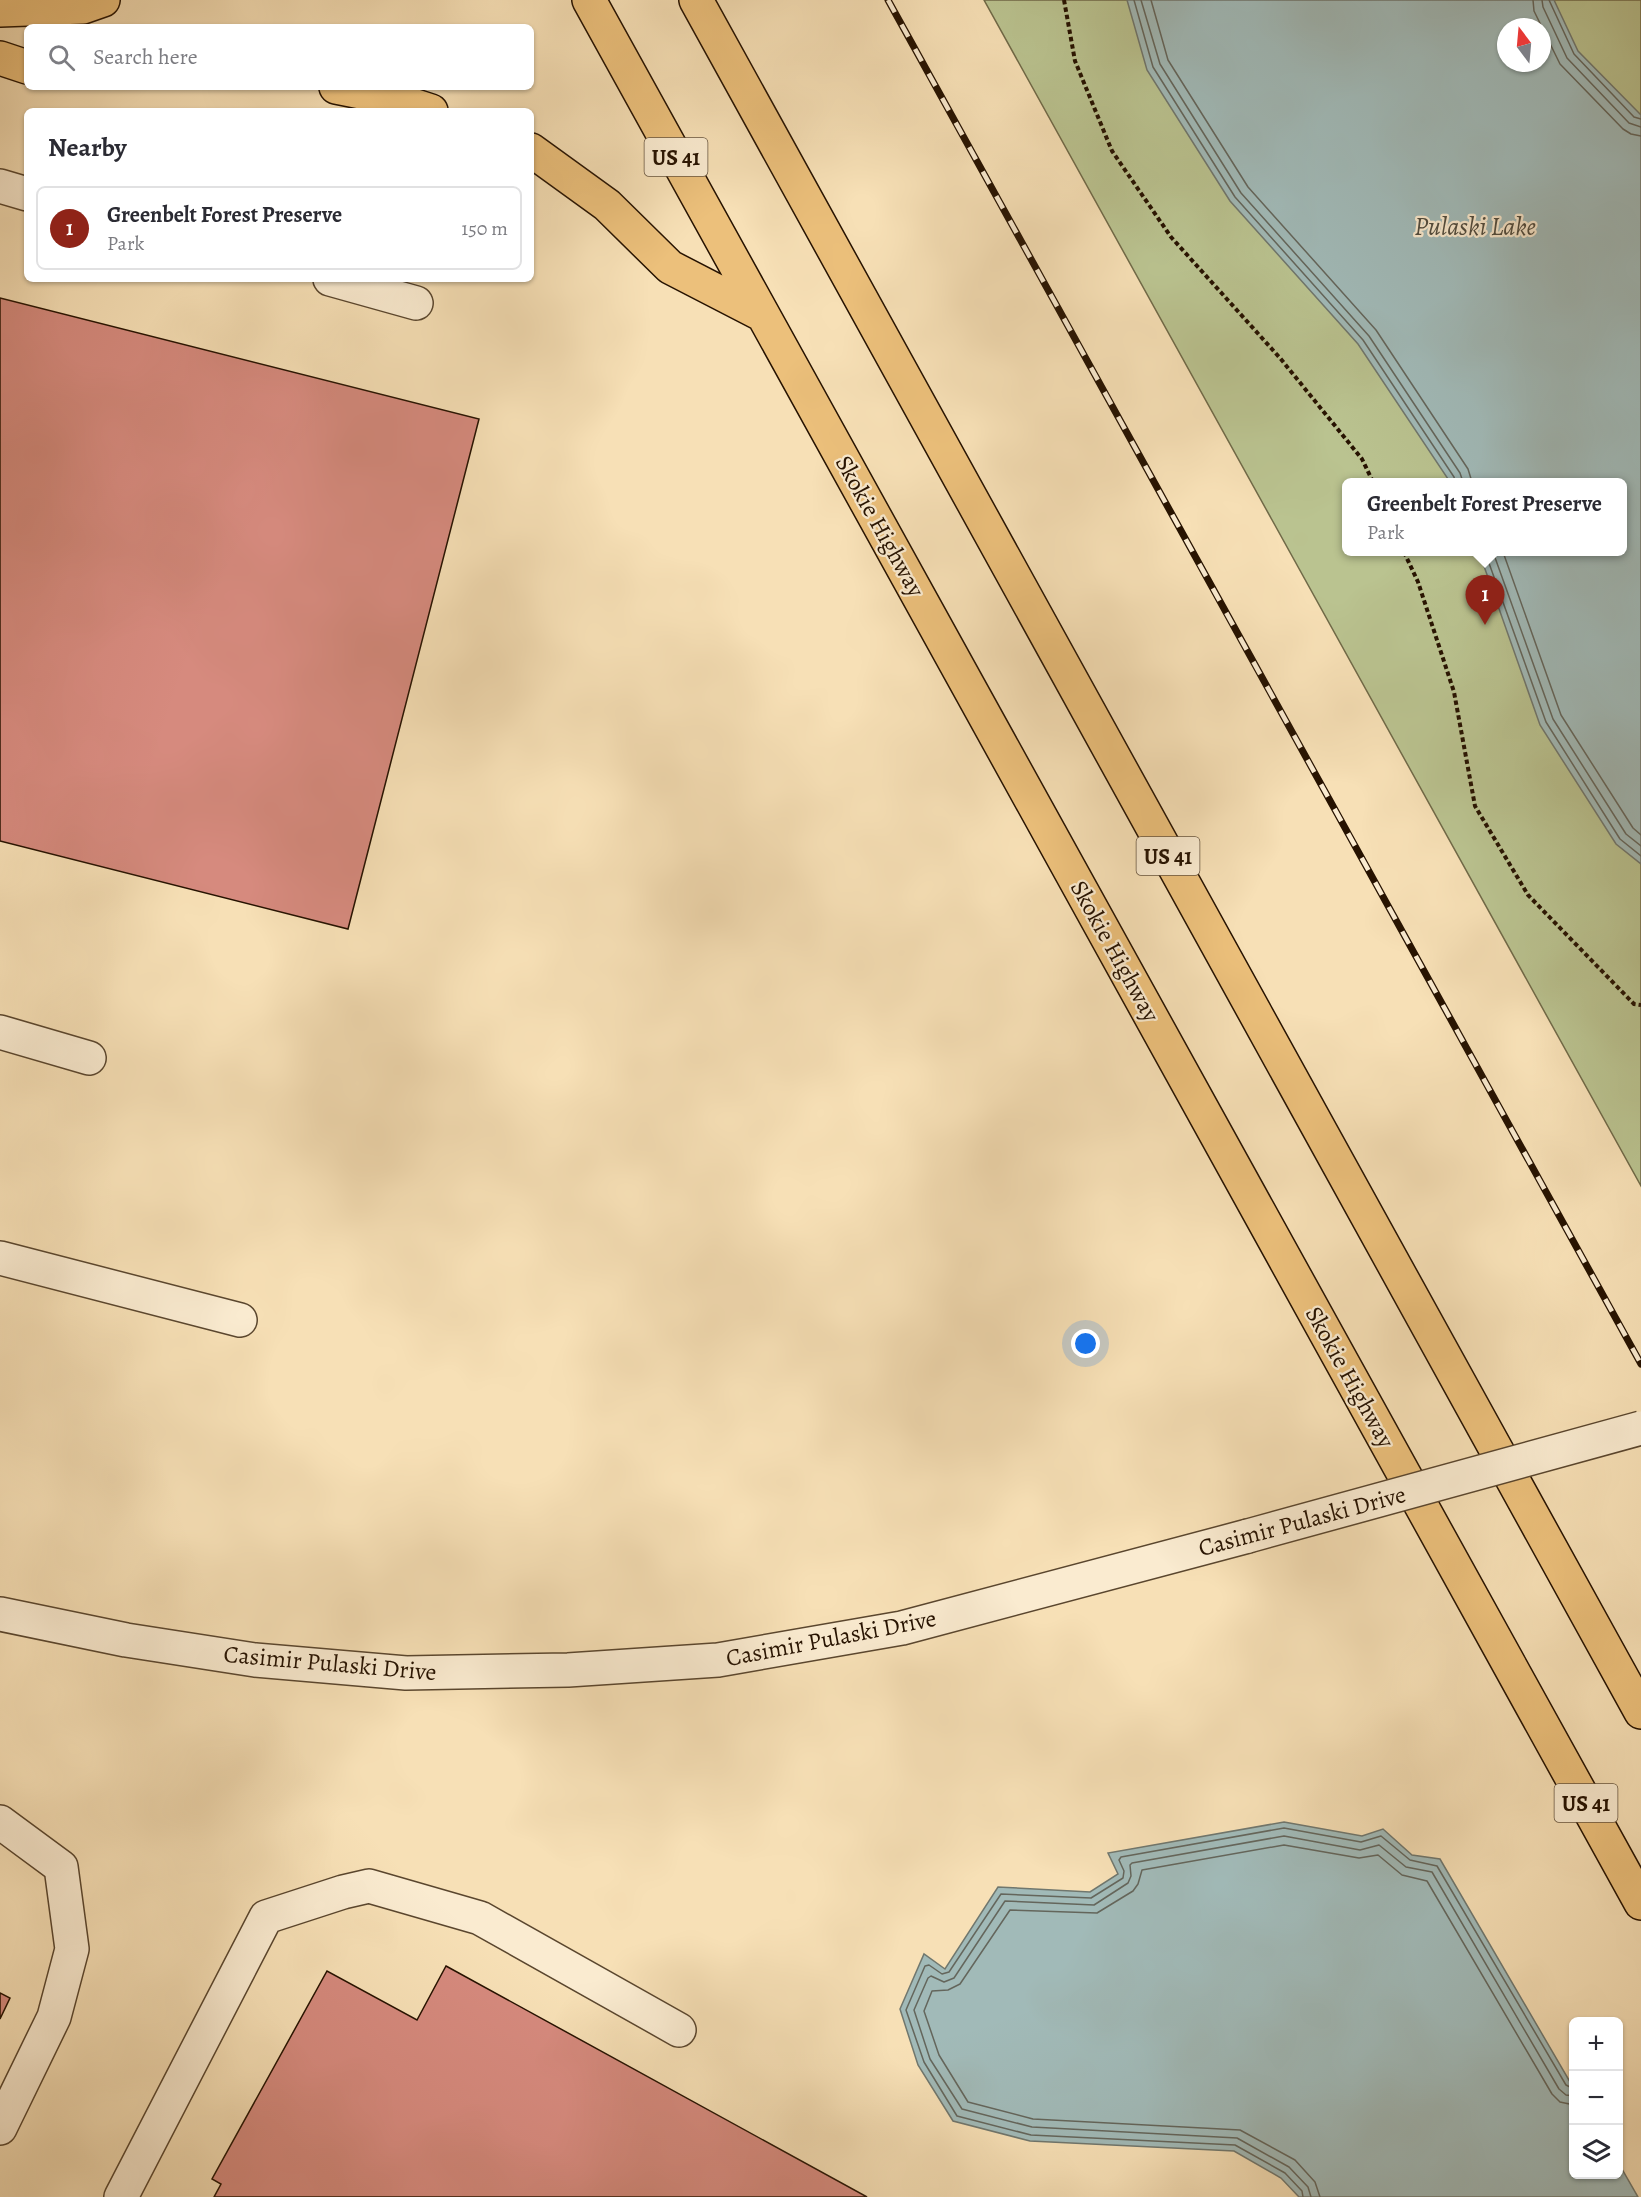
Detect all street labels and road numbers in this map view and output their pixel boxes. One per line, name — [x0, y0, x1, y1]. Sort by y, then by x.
road number: US 41 — [644, 138, 708, 176]
street label: Skokie Highway — [828, 450, 932, 603]
road number: US 41 — [1136, 837, 1200, 875]
street label: Skokie Highway — [1063, 875, 1167, 1028]
street label: Skokie Highway — [1298, 1301, 1402, 1454]
street label: Casimir Pulaski Drive — [1195, 1478, 1409, 1564]
street label: Casimir Pulaski Drive — [723, 1602, 939, 1674]
street label: Casimir Pulaski Drive — [222, 1638, 438, 1688]
road number: US 41 — [1554, 1784, 1618, 1822]

